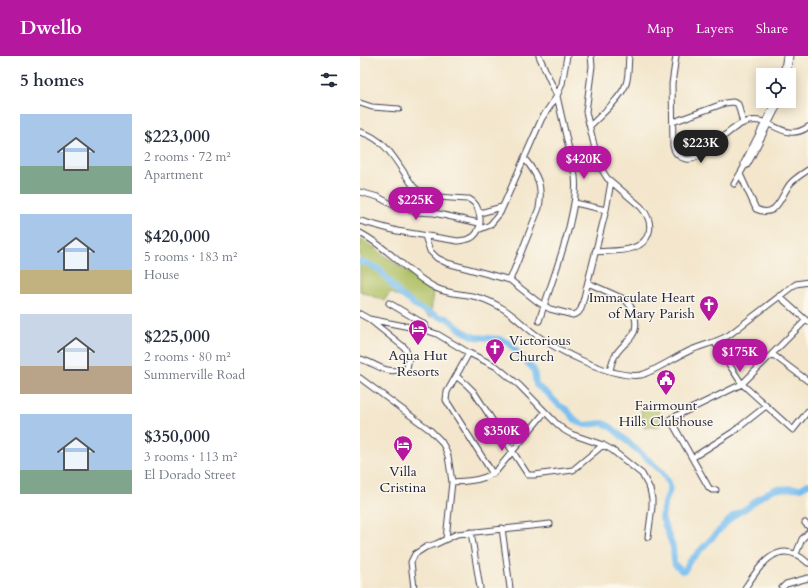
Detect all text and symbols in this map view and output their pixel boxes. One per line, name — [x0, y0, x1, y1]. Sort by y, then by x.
text: Dwello — [20, 15, 82, 41]
text: Map — [647, 19, 674, 38]
text: Layers — [696, 19, 734, 38]
text: Share — [756, 19, 788, 38]
map controls — [756, 68, 796, 108]
button: locate — [756, 68, 796, 108]
text: 5 homes — [20, 69, 84, 92]
icon: filters — [318, 69, 340, 91]
text: $223,000 — [144, 125, 210, 148]
icon: home — [52, 130, 100, 178]
pin: $223K — [673, 130, 729, 164]
text: $223K — [682, 134, 720, 152]
pin: $420K — [556, 146, 612, 180]
text: 2 rooms · 72 m² — [144, 148, 231, 166]
text: $420K — [565, 150, 603, 168]
text: Apartment — [144, 166, 203, 184]
pin: $225K — [388, 187, 444, 221]
text: $225K — [397, 191, 435, 209]
text: $420,000 — [144, 225, 210, 248]
icon: home — [52, 230, 100, 278]
text: 5 rooms · 183 m² — [144, 248, 237, 266]
text: House — [144, 266, 179, 284]
place label: Immaculate Heart of Mary Parish — [589, 288, 696, 323]
church icon: Immaculate Heart of Mary Parish — [698, 294, 720, 322]
hotel icon: Aqua Hut Resorts — [407, 318, 429, 346]
text: $225,000 — [144, 325, 210, 348]
icon: home — [52, 330, 100, 378]
place label: Victorious Church — [509, 331, 571, 366]
church icon: Victorious Church — [484, 337, 506, 365]
pin: $175K — [712, 339, 768, 373]
text: $175K — [721, 343, 759, 361]
place label: Aqua Hut Resorts — [389, 346, 448, 381]
text: 2 rooms · 80 m² — [144, 348, 231, 366]
text: Summerville Road — [144, 366, 245, 384]
public building icon: Fairmount Hills Clubhouse — [655, 368, 677, 396]
place label: Fairmount Hills Clubhouse — [619, 396, 713, 431]
pin: $350K — [474, 418, 530, 452]
text: $350K — [483, 422, 521, 440]
text: $350,000 — [144, 425, 210, 448]
icon: home — [52, 430, 100, 478]
hotel icon: Villa Cristina — [392, 434, 414, 462]
text: 3 rooms · 113 m² — [144, 448, 237, 466]
place label: Villa Cristina — [380, 462, 426, 497]
text: El Dorado Street — [144, 466, 235, 484]

